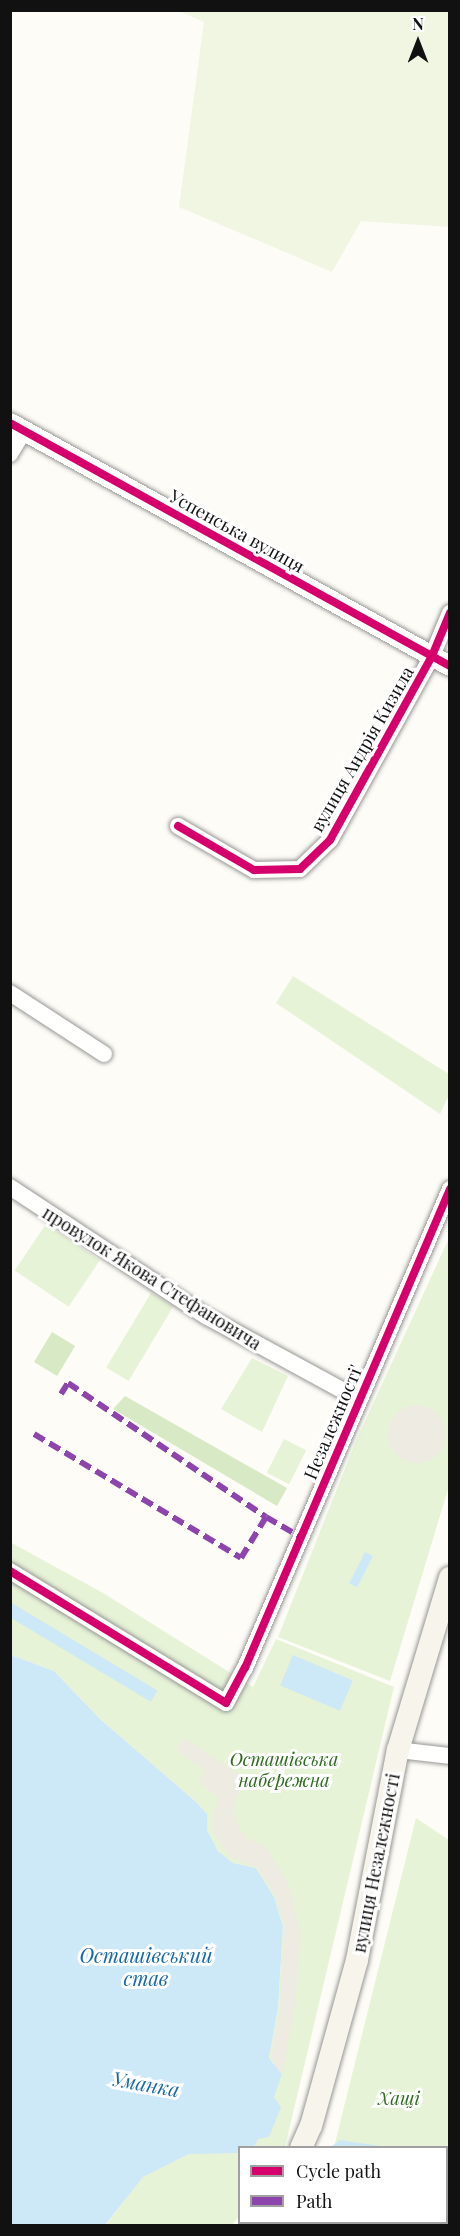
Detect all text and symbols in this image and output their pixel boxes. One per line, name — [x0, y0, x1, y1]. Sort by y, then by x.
north arrow — [388, 12, 448, 72]
text: N — [412, 13, 424, 34]
street label: Успенська вулиця — [166, 485, 308, 577]
street label: вулиця Андрія Кизила — [306, 662, 418, 836]
street label: провулок Якова Стефановича — [39, 1202, 265, 1354]
street label: Незалежності' — [299, 1361, 367, 1483]
park label: Осташівська набережна — [230, 1749, 338, 1792]
street label: вулиця Незалежності — [348, 1771, 404, 1955]
water label: Осташівський став — [80, 1943, 212, 1990]
water label: Уманка — [110, 2065, 182, 2101]
park label: Хащі — [378, 2087, 420, 2109]
legend — [238, 2146, 448, 2224]
text: Cycle path — [296, 2159, 381, 2183]
text: Path — [296, 2189, 332, 2213]

